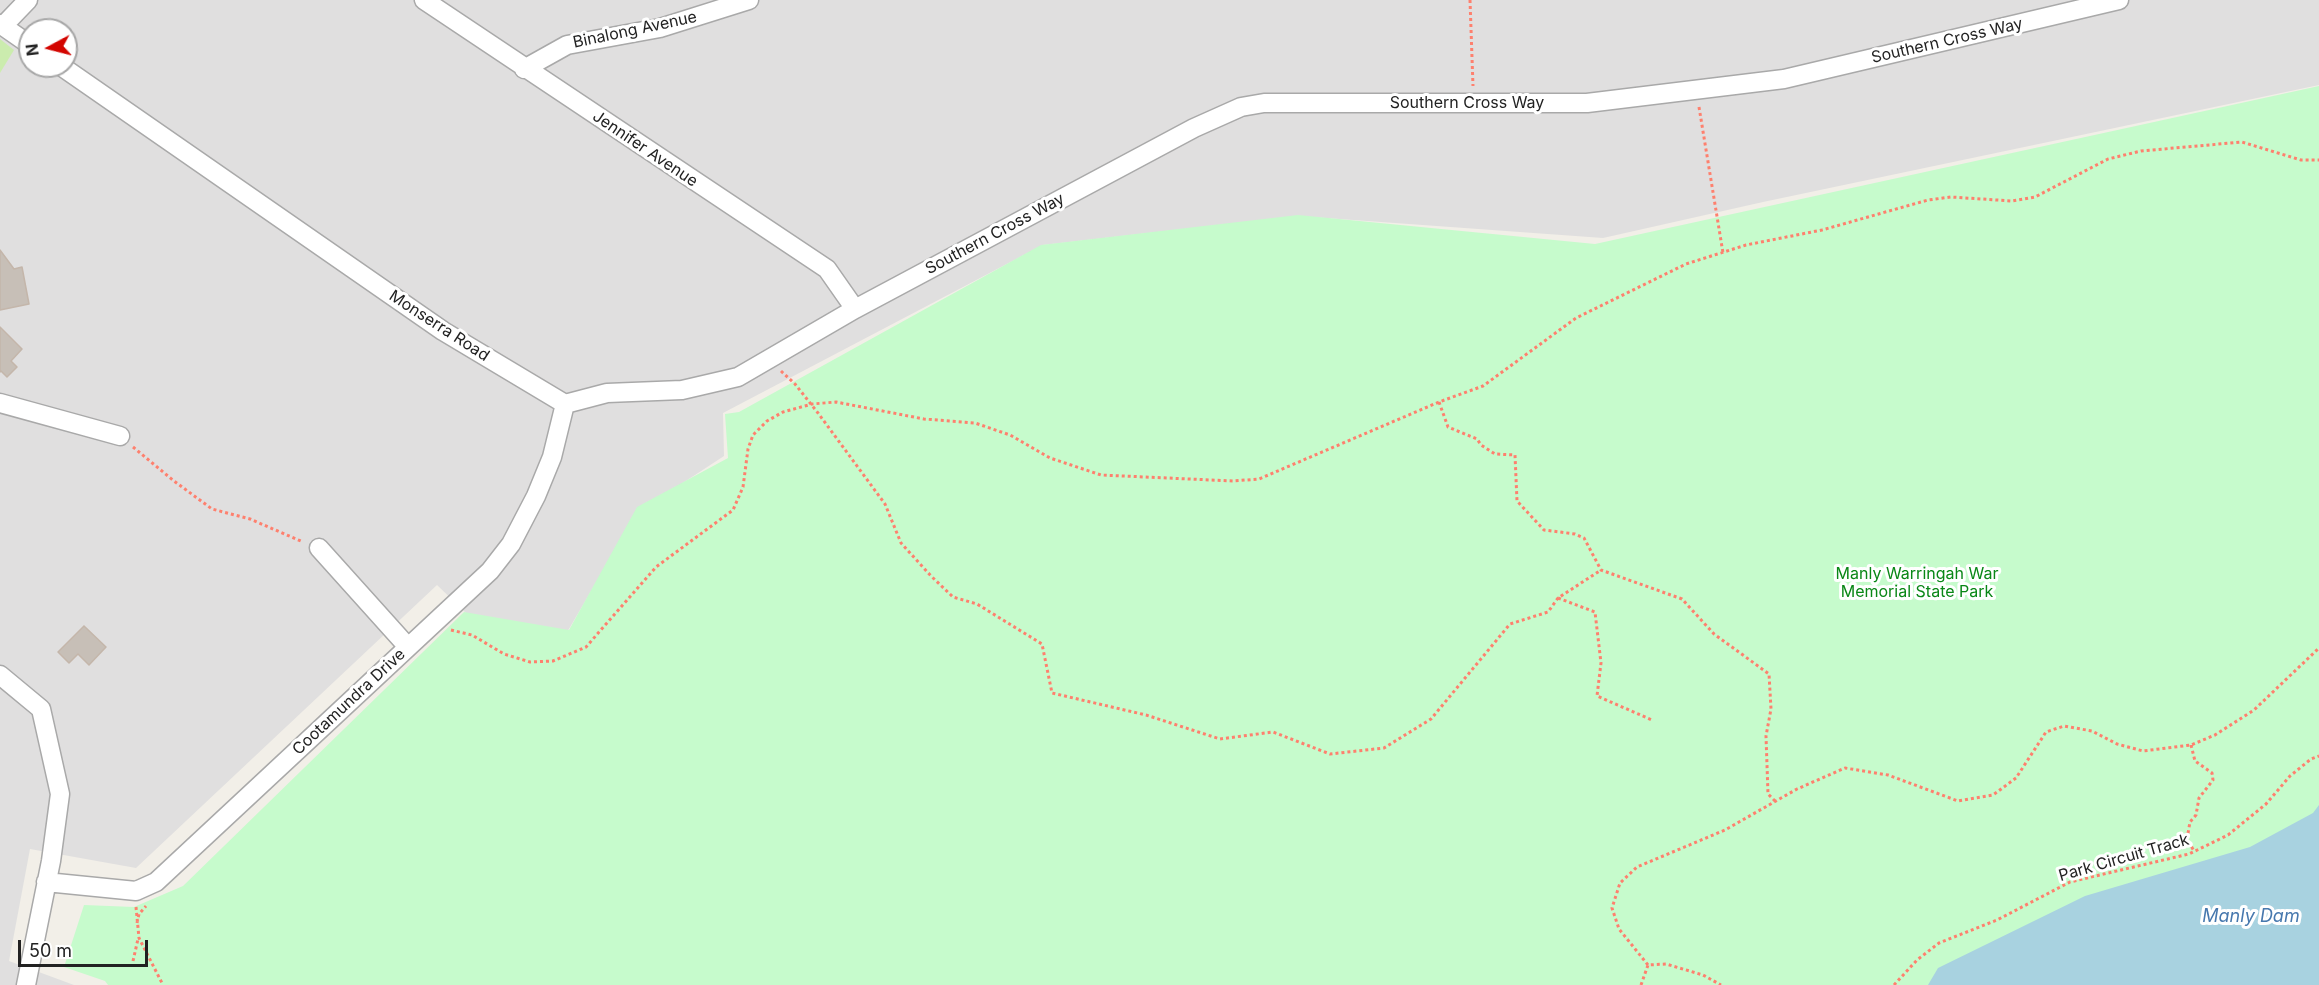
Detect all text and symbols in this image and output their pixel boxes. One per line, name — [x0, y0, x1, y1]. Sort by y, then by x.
street label: Binalong Avenue — [571, 7, 699, 53]
street label: Southern Cross Way — [1869, 14, 2025, 68]
north arrow — [18, 18, 78, 78]
text: N — [21, 43, 43, 57]
street label: Southern Cross Way — [1390, 93, 1544, 113]
street label: Jennifer Avenue — [589, 107, 701, 191]
street label: Southern Cross Way — [922, 189, 1068, 279]
street label: Monserra Road — [385, 286, 493, 366]
park label: Manly Warringah War Memorial State Park — [1836, 564, 1998, 602]
street label: Cootamundra Drive — [289, 645, 409, 759]
street label: Park Circuit Track — [2057, 830, 2191, 886]
water label: Manly Dam — [2202, 906, 2300, 928]
scale bar — [21, 928, 152, 966]
text: 50 m — [29, 940, 72, 961]

